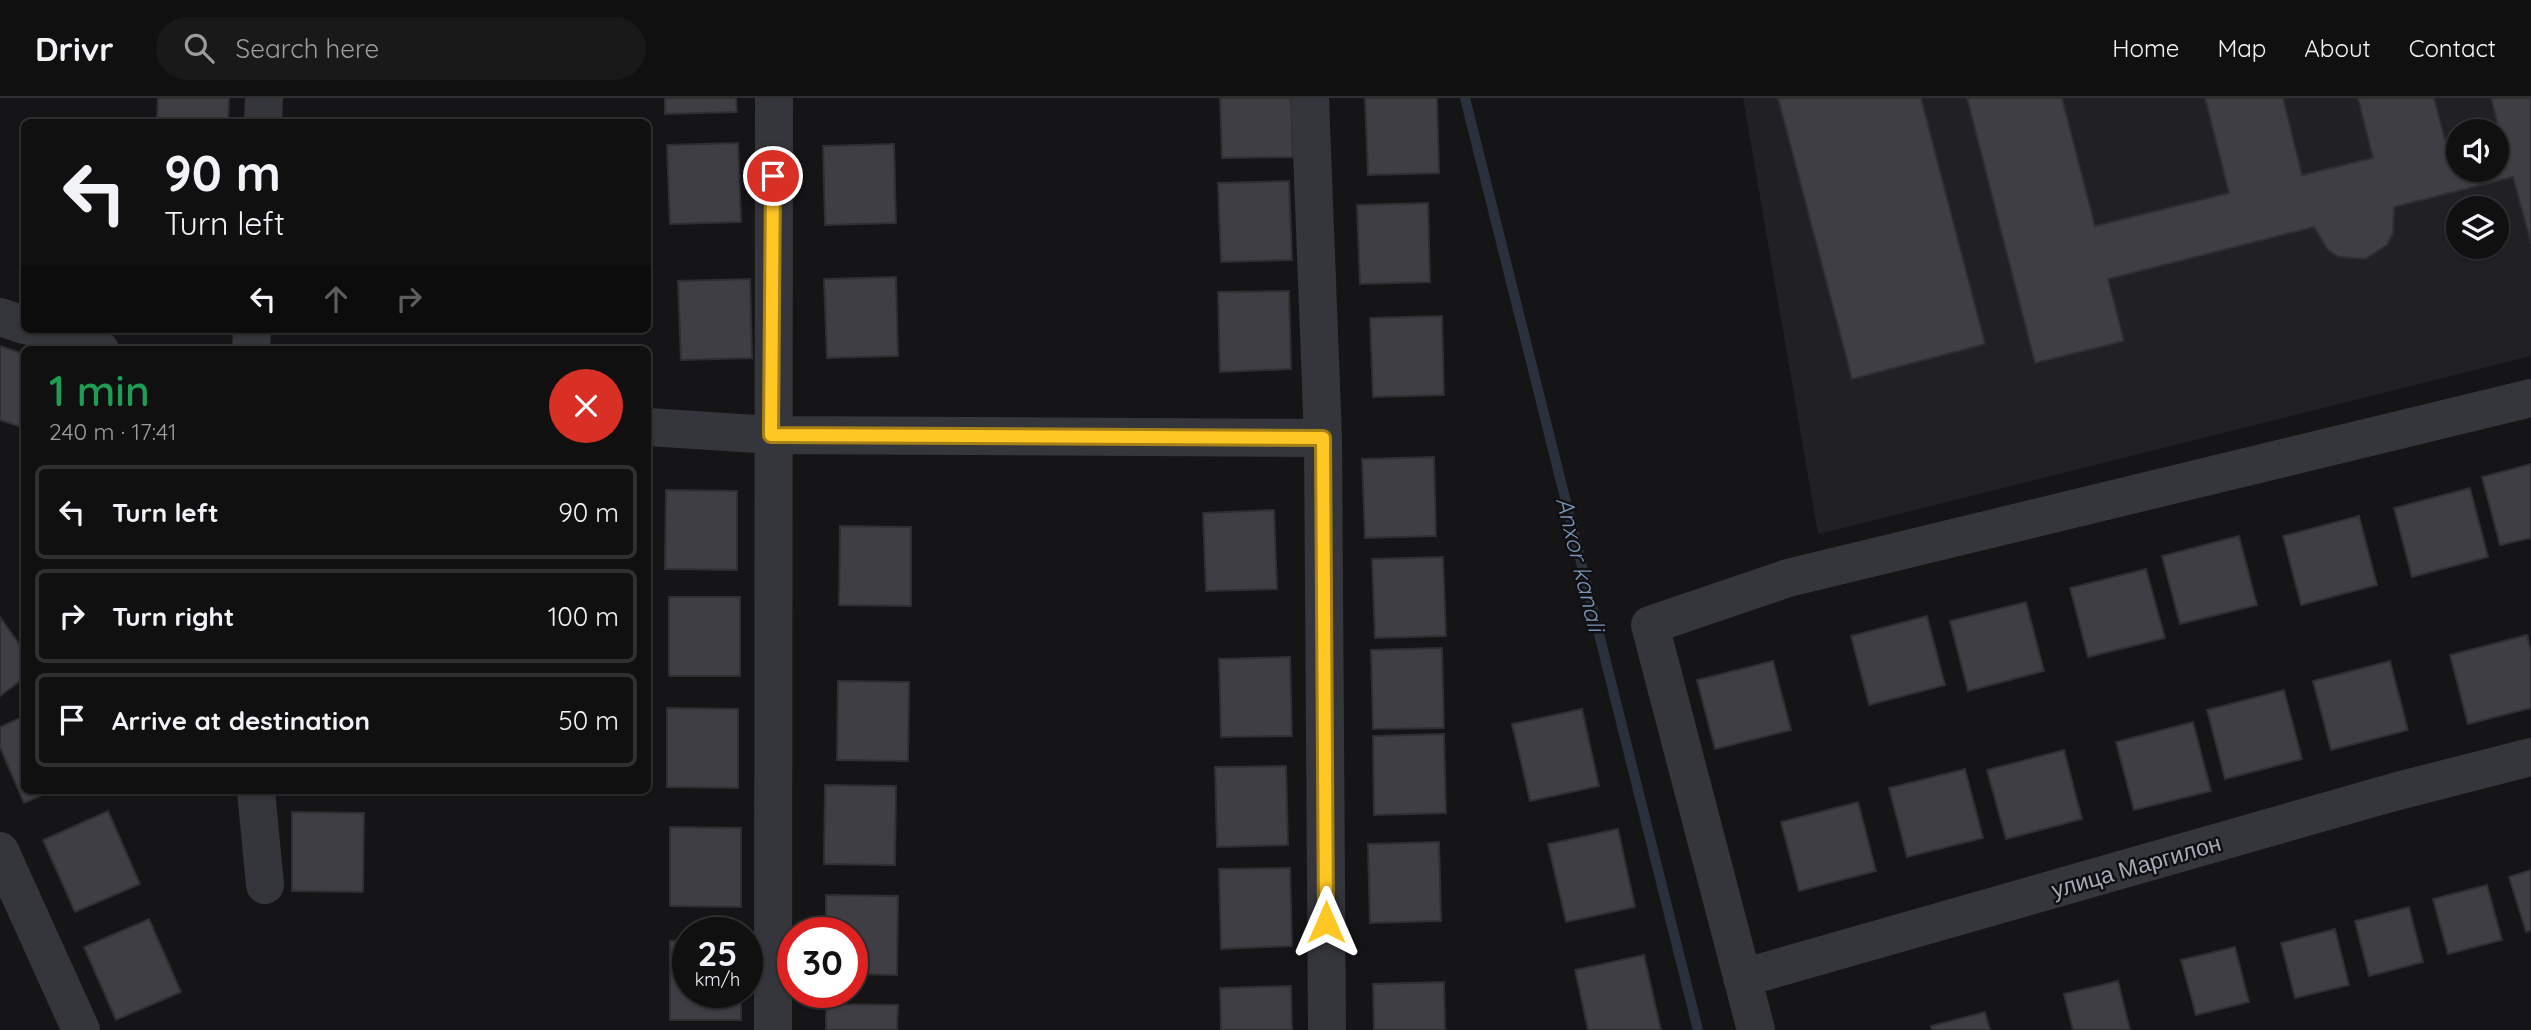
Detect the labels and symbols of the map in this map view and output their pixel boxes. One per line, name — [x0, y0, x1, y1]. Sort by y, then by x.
pin — [743, 146, 803, 206]
water label: Anxor kanali — [1550, 494, 1613, 637]
street label: улица Маргилон — [2048, 828, 2224, 904]
position arrow — [1289, 885, 1363, 959]
speed limit sign: 30 — [777, 917, 868, 1008]

